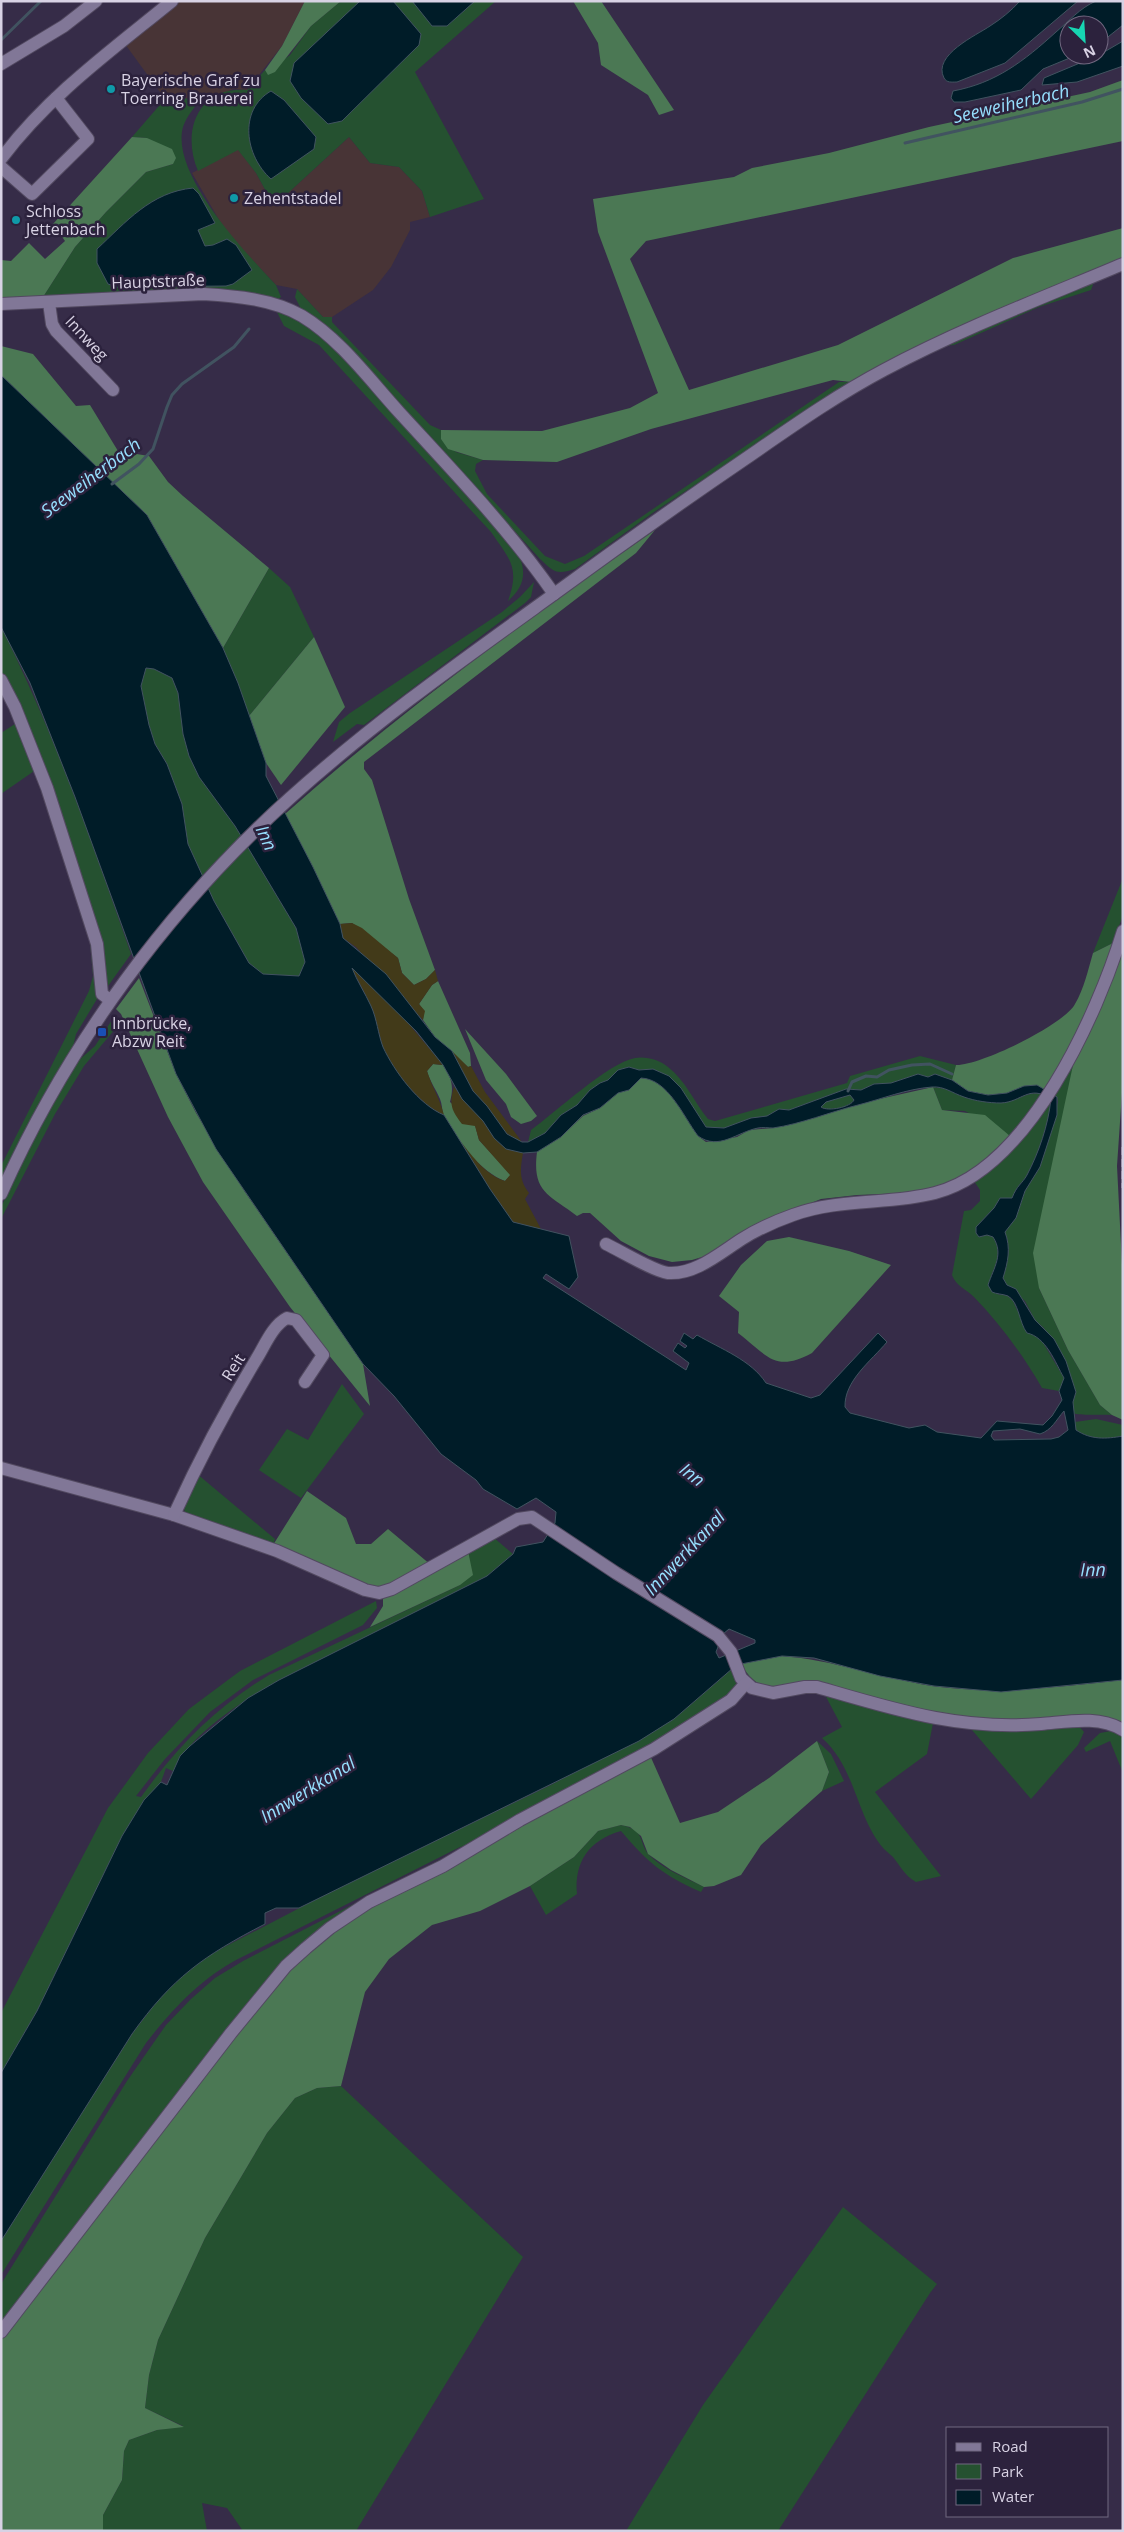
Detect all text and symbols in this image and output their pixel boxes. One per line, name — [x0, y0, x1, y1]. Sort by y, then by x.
north arrow — [1059, 15, 1109, 65]
text: N — [1081, 41, 1099, 63]
place label: Bayerische Graf zu Toerring Brauerei — [121, 69, 260, 109]
water label: Seeweiherbach — [950, 78, 1071, 128]
marker: Bayerische Graf zu Toerring Brauerei — [105, 83, 117, 95]
place label: Zehentstadel — [244, 187, 341, 209]
marker: Zehentstadel — [228, 192, 240, 204]
place label: Schloss Jettenbach — [24, 200, 106, 240]
marker: Schloss Jettenbach — [10, 214, 22, 226]
street label: Hauptstraße — [111, 268, 205, 294]
street label: Innweg — [60, 311, 114, 366]
water label: Seeweiherbach — [36, 432, 145, 523]
water label: Inn — [251, 821, 283, 854]
place label: Innbrücke, Abzw Reit — [112, 1012, 191, 1052]
marker: Innbrücke, Abzw Reit — [96, 1026, 108, 1038]
street label: Reit — [216, 1349, 250, 1385]
water label: Inn — [675, 1457, 710, 1491]
water label: Innwerkkanal — [639, 1505, 730, 1600]
water label: Inn — [1080, 1557, 1106, 1581]
water label: Innwerkkanal — [256, 1750, 360, 1828]
legend — [946, 2427, 1109, 2517]
text: Road — [992, 2436, 1028, 2456]
text: Park — [992, 2461, 1023, 2481]
text: Water — [992, 2486, 1034, 2506]

